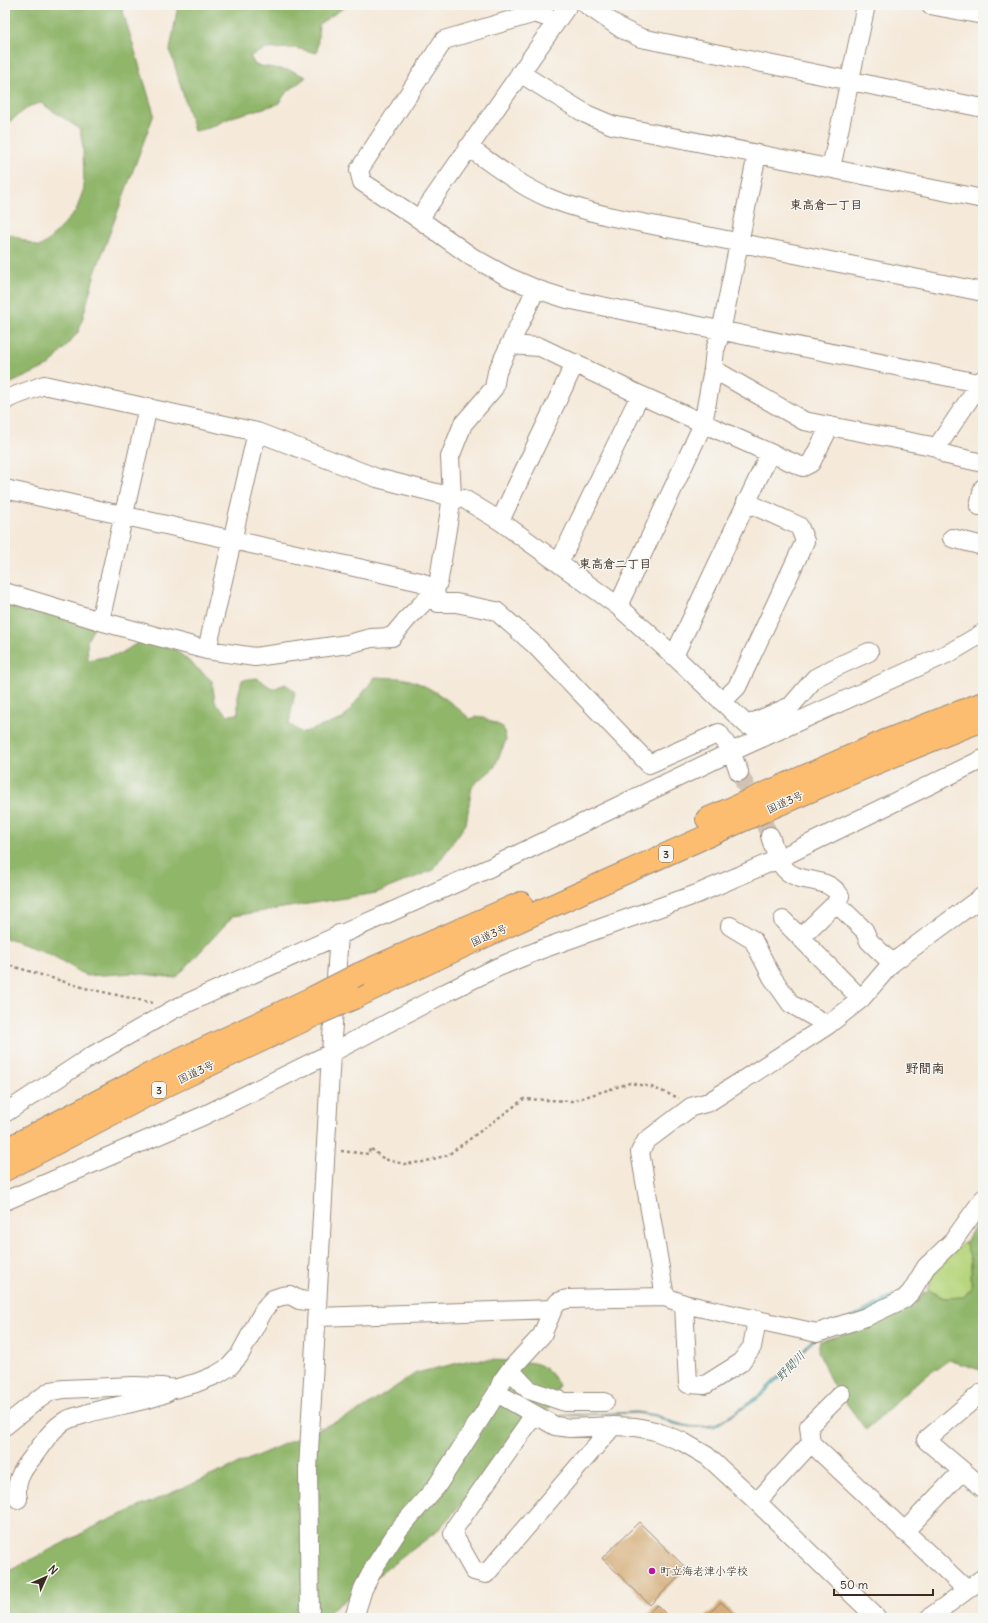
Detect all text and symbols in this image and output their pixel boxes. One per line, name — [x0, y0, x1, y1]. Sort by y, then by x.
district label: 東高倉一丁目 — [790, 197, 862, 212]
district label: 東高倉二丁目 — [579, 556, 651, 571]
street label: 国道3号 — [764, 788, 806, 816]
road number: 3 — [659, 846, 673, 862]
street label: 国道3号 — [468, 921, 510, 949]
street label: 国道3号 — [175, 1057, 217, 1087]
district label: 野間南 — [905, 1060, 945, 1077]
road number: 3 — [152, 1082, 166, 1098]
water label: 野間川 — [772, 1348, 808, 1384]
north arrow — [26, 1557, 66, 1597]
text: N — [45, 1562, 61, 1578]
place label: 町立海老津小学校 — [660, 1564, 748, 1578]
marker: 町立海老津小学校 — [647, 1566, 657, 1576]
scale bar — [834, 1571, 933, 1597]
text: 50 m — [840, 1577, 869, 1592]

